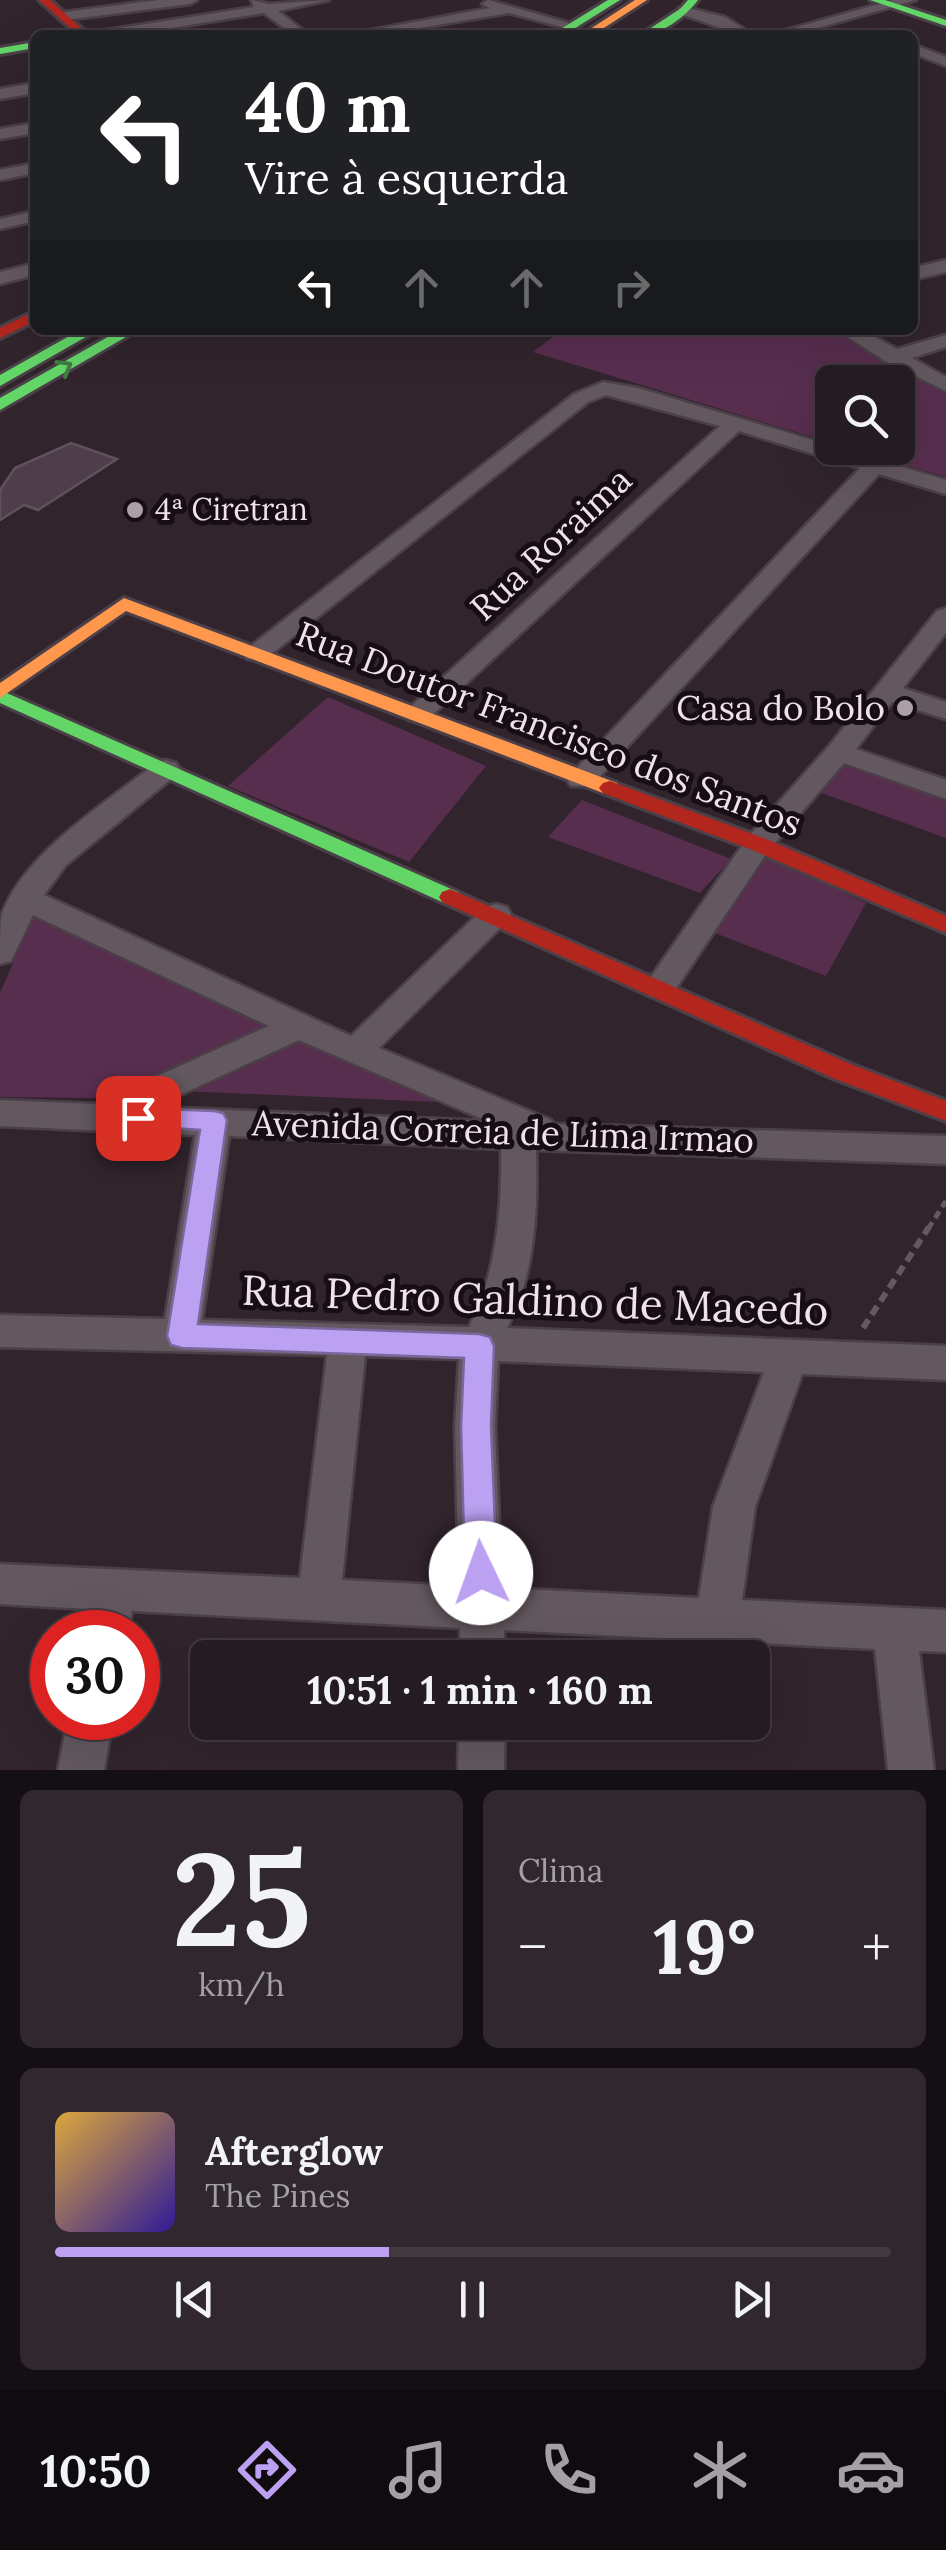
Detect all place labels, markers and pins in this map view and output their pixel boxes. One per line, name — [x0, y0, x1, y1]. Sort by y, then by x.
place label: 4ª Ciretran — [155, 490, 308, 528]
marker: 4ª Ciretran — [124, 499, 146, 521]
place label: Casa do Bolo — [676, 685, 885, 730]
marker: Casa do Bolo — [894, 697, 916, 719]
pin — [96, 1076, 181, 1161]

